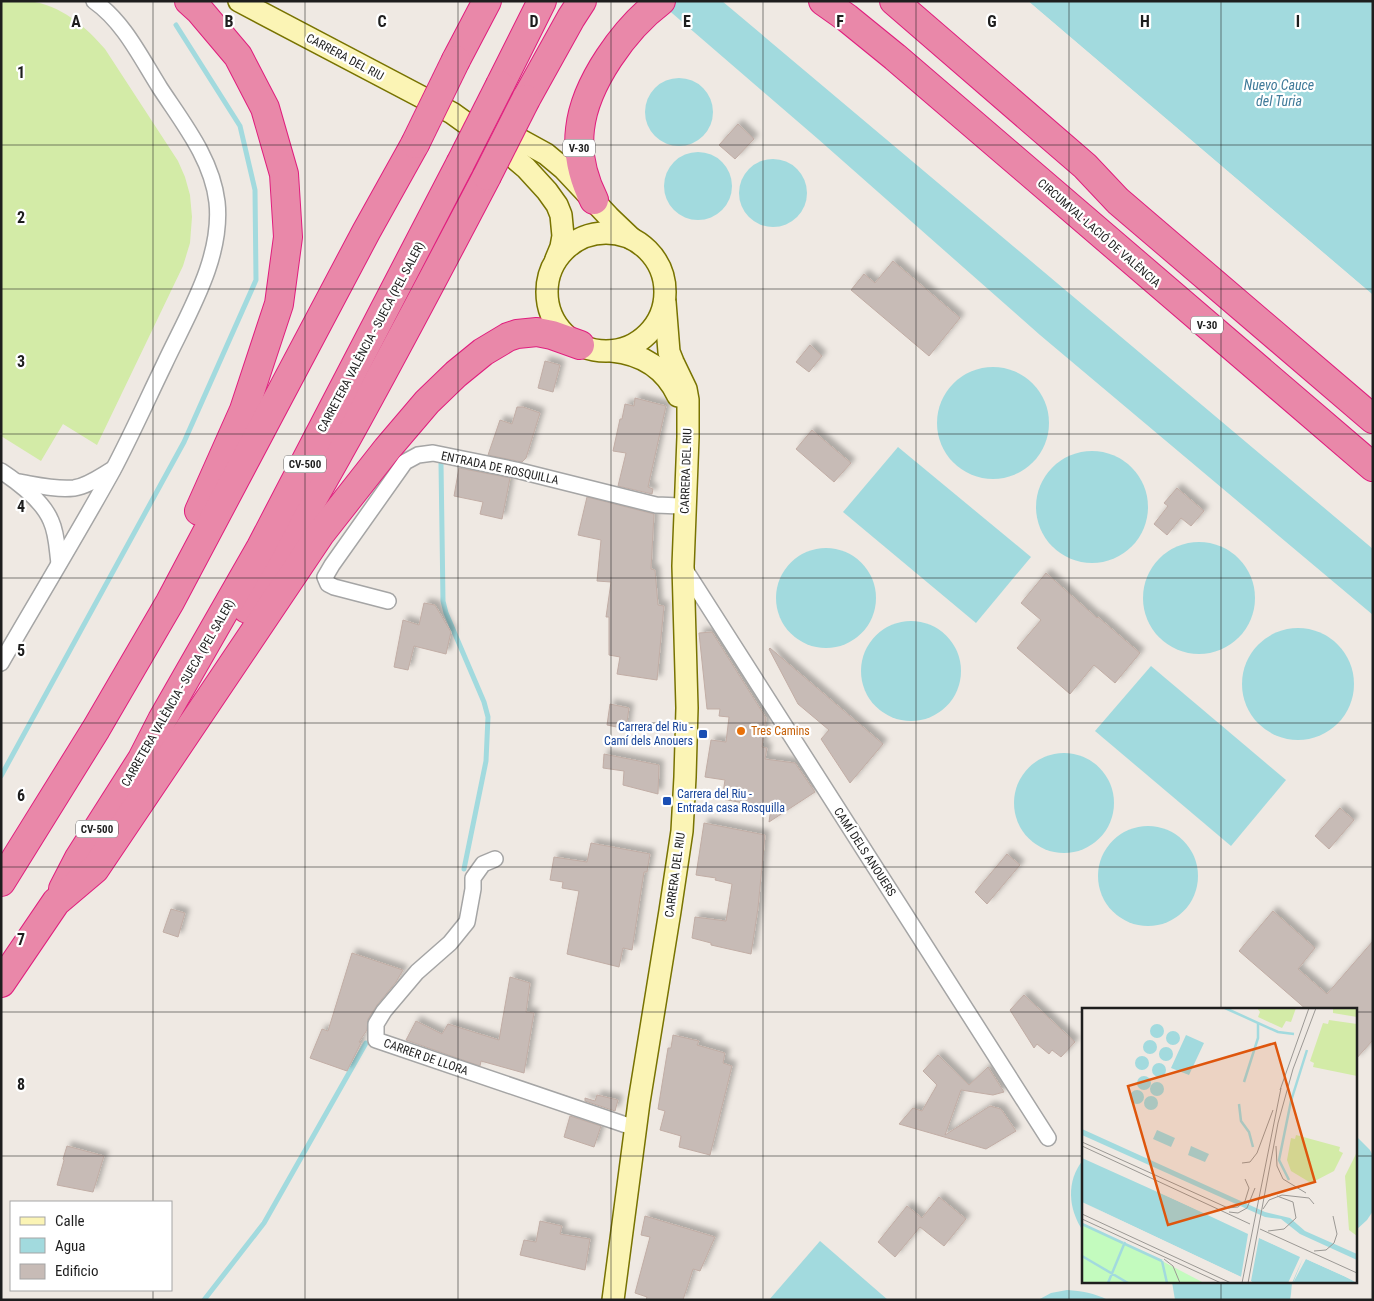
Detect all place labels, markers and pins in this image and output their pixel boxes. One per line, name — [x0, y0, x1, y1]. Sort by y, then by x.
place label: Carrera del Riu - Camí dels Anouers — [604, 720, 693, 748]
place label: Tres Camins — [751, 724, 810, 738]
marker: Tres Camins — [735, 725, 747, 737]
marker: Carrera del Riu - Camí dels Anouers — [697, 728, 709, 740]
place label: Carrera del Riu - Entrada casa Rosquilla — [677, 787, 785, 815]
marker: Carrera del Riu - Entrada casa Rosquilla — [661, 795, 673, 807]

